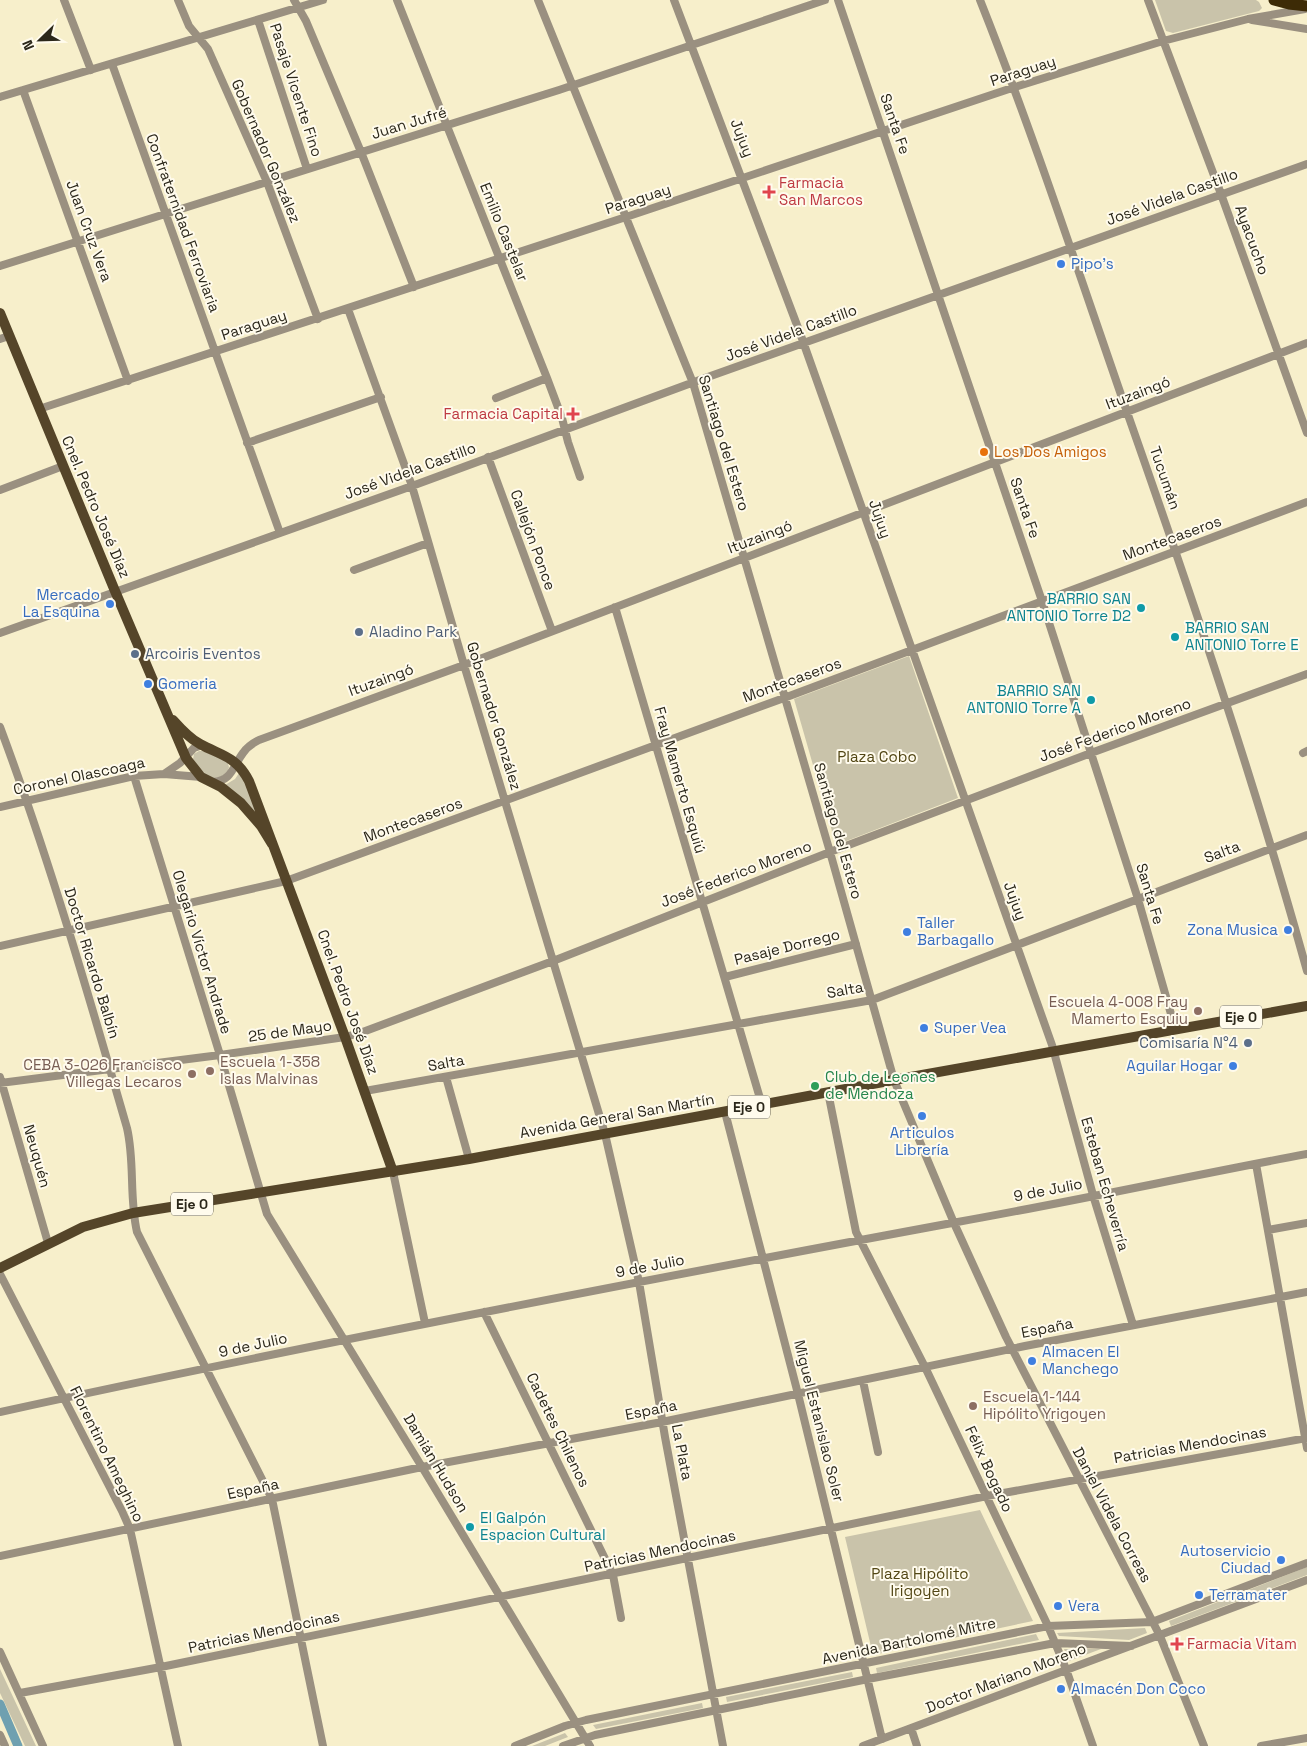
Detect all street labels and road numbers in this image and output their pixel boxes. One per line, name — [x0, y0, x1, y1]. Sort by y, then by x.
street label: Pasaje Vicente Fino — [266, 21, 327, 159]
street label: Paraguay — [988, 51, 1058, 90]
street label: Gobernador González — [228, 76, 305, 226]
street label: Santa Fe — [876, 91, 915, 157]
street label: Juan Jufré — [369, 102, 449, 143]
street label: Jujuy — [726, 116, 758, 160]
street label: Confraternidad Ferroviaria — [142, 131, 225, 315]
street label: José Videla Castillo — [1103, 164, 1240, 229]
street label: Juan Cruz Vera — [62, 177, 117, 285]
street label: Paraguay — [603, 179, 673, 218]
street label: Emilio Castelar — [476, 180, 533, 284]
street label: Ayacucho — [1231, 202, 1274, 277]
street label: José Videla Castillo — [722, 300, 859, 365]
street label: Paraguay — [219, 305, 289, 344]
street label: Ituzaingó — [1103, 371, 1173, 414]
street label: Santiago del Estero — [695, 373, 754, 513]
street label: Cnel. Pedro José Díaz — [58, 433, 135, 581]
street label: José Videla Castillo — [341, 438, 478, 503]
street label: Tucumán — [1146, 444, 1185, 512]
street label: Santa Fe — [1006, 475, 1045, 541]
street label: Callejón Ponce — [506, 487, 560, 593]
street label: Jujuy — [865, 497, 896, 541]
street label: Montecaseros — [1120, 511, 1224, 564]
street label: Ituzaingó — [725, 515, 795, 558]
street label: Gobernador González — [463, 639, 526, 792]
street label: Montecaseros — [740, 653, 844, 706]
street label: Ituzaingó — [346, 659, 416, 700]
street label: José Federico Moreno — [1036, 693, 1193, 766]
street label: Fray Mamerto Esquiú — [650, 704, 711, 855]
street label: Coronel Olascoaga — [11, 752, 147, 799]
street label: Santiago del Estero — [810, 760, 867, 901]
street label: Montecaseros — [361, 793, 465, 846]
street label: José Federico Moreno — [658, 836, 814, 911]
street label: Salta — [1201, 836, 1243, 867]
street label: Santa Fe — [1132, 861, 1169, 927]
street label: Olegario Víctor Andrade — [168, 867, 237, 1036]
street label: Jujuy — [1000, 879, 1031, 923]
street label: Doctor Ricardo Balbín — [60, 885, 125, 1041]
street label: Pasaje Dorrego — [732, 924, 842, 969]
street label: Cnel. Pedro José Díaz — [313, 927, 384, 1077]
street label: Salta — [825, 977, 865, 1002]
road number: Eje 0 — [1220, 1006, 1262, 1028]
street label: 25 de Mayo — [247, 1015, 333, 1046]
street label: Salta — [426, 1050, 466, 1075]
street label: Avenida General San Martín — [518, 1089, 716, 1142]
road number: Eje 0 — [728, 1096, 770, 1118]
street label: Esteban Echeverría — [1077, 1115, 1134, 1253]
street label: Neuquén — [19, 1122, 56, 1190]
street label: 9 de Julio — [1012, 1174, 1084, 1205]
road number: Eje 0 — [171, 1192, 213, 1216]
street label: 9 de Julio — [614, 1250, 686, 1281]
street label: España — [1019, 1313, 1075, 1342]
street label: 9 de Julio — [217, 1328, 289, 1361]
street label: Miguel Estanislao Soler — [790, 1338, 849, 1504]
street label: Cadetes Chilenos — [523, 1369, 594, 1490]
street label: Florentino Ameghino — [66, 1383, 149, 1525]
street label: España — [623, 1395, 679, 1424]
street label: Damián Hudson — [399, 1410, 473, 1516]
street label: La Plata — [668, 1422, 697, 1482]
street label: Patricias Mendocinas — [1112, 1422, 1268, 1467]
street label: Félix Bogado — [961, 1423, 1018, 1515]
street label: Daniel Videla Correas — [1069, 1444, 1156, 1586]
street label: España — [225, 1474, 281, 1503]
street label: Patricias Mendocinas — [582, 1525, 738, 1576]
street label: Patricias Mendocinas — [186, 1606, 342, 1657]
street label: Avenida Bartolomé Mitre — [820, 1613, 998, 1668]
street label: Doctor Mariano Moreno — [923, 1638, 1089, 1717]

